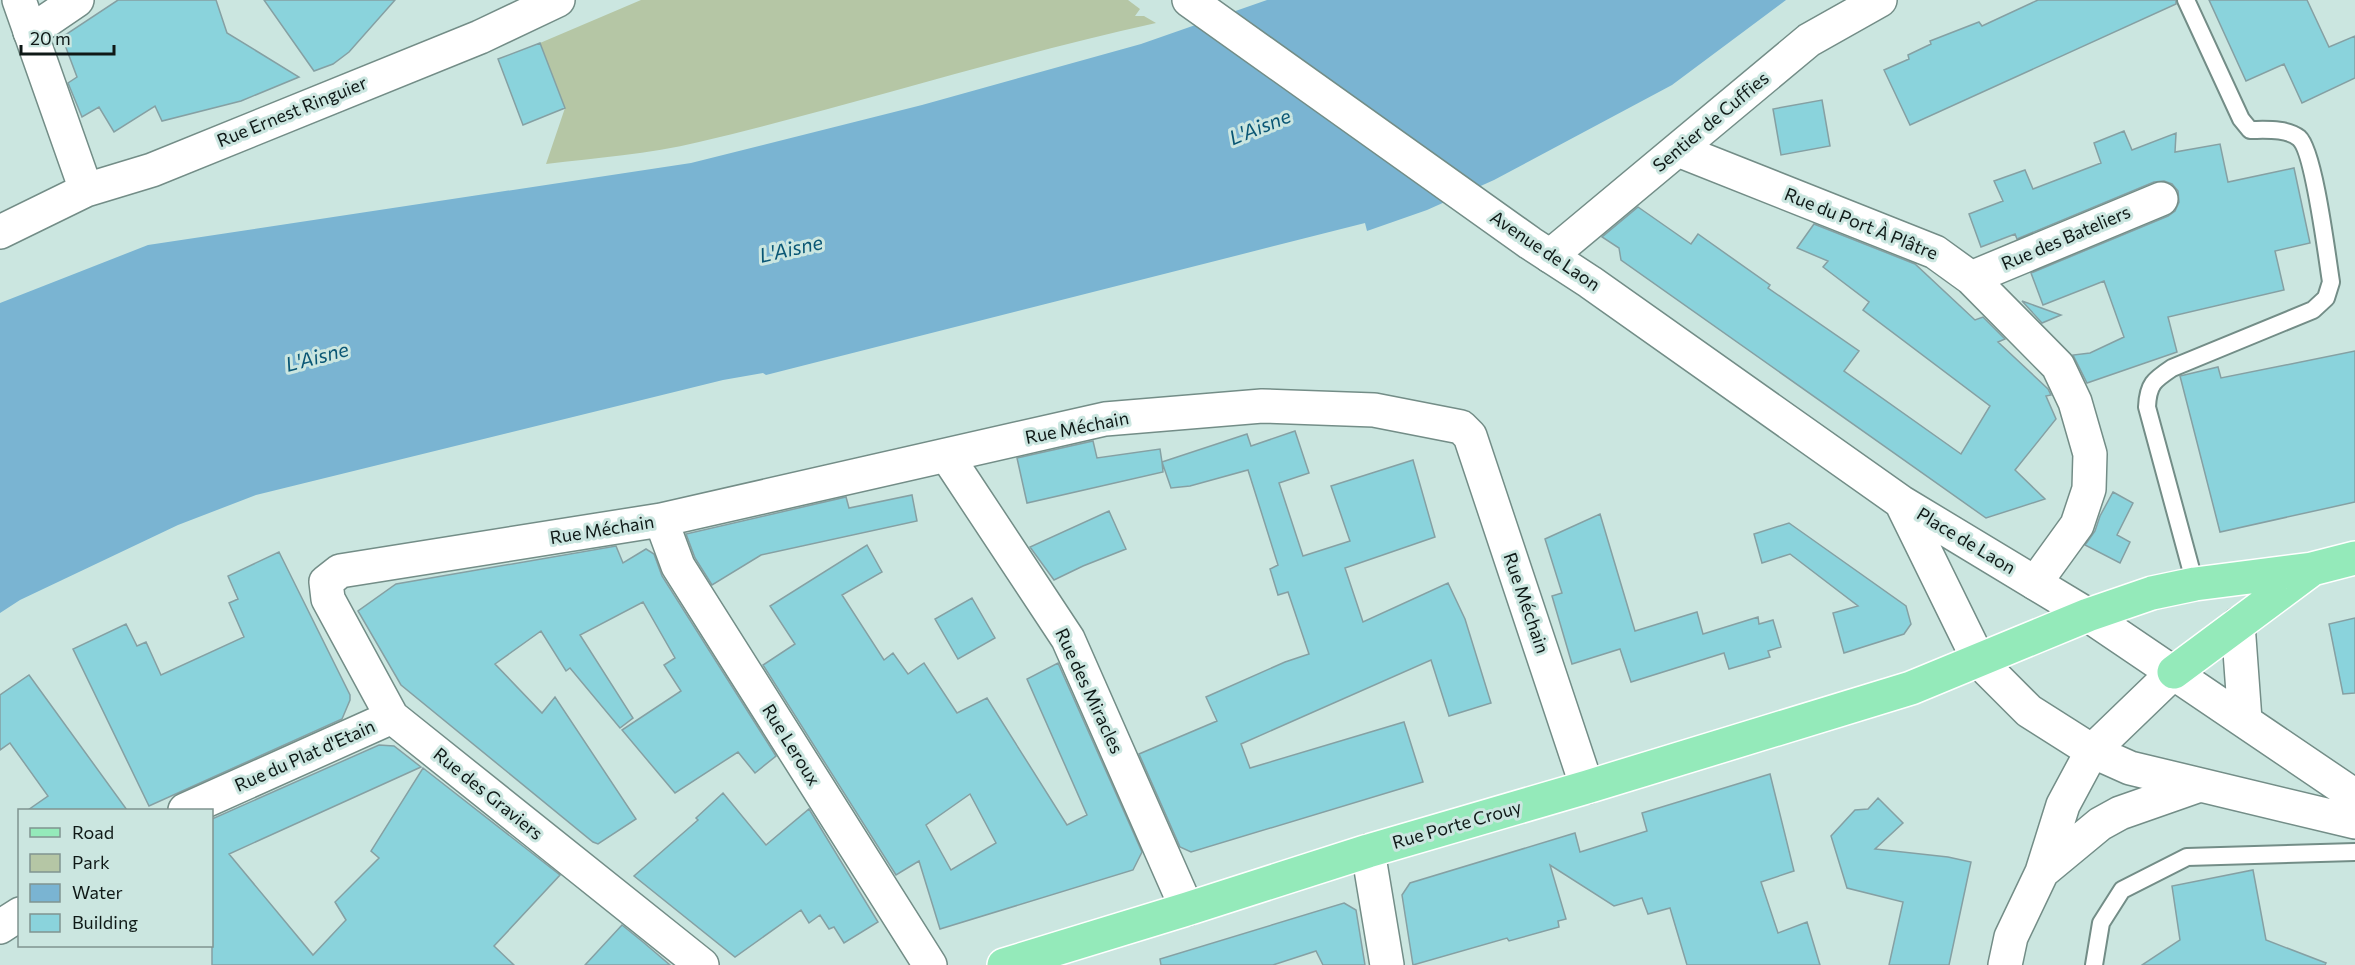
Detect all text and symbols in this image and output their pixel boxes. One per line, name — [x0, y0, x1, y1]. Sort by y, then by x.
scale bar — [21, 18, 114, 56]
text: 20 m — [30, 27, 71, 49]
street label: Sentier de Cuffies — [1648, 66, 1773, 176]
street label: Rue Ernest Ringuier — [213, 71, 370, 151]
water label: L'Aisne — [1225, 103, 1294, 149]
street label: Rue du Port À Plâtre — [1781, 182, 1941, 264]
street label: Rue des Bateliers — [1998, 200, 2133, 274]
street label: Avenue de Laon — [1487, 205, 1605, 295]
water label: L'Aisne — [757, 229, 825, 267]
water label: L'Aisne — [282, 336, 351, 376]
street label: Rue Méchain — [1023, 406, 1131, 448]
street label: Place de Laon — [1913, 502, 2020, 578]
street label: Rue Méchain — [548, 510, 656, 548]
street label: Rue Méchain — [1499, 549, 1554, 656]
street label: Rue des Miracles — [1051, 624, 1129, 757]
street label: Rue Leroux — [758, 700, 826, 790]
street label: Rue du Plat d'Etain — [231, 714, 378, 796]
street label: Rue des Graviers — [430, 742, 548, 844]
street label: Rue Porte Crouy — [1390, 795, 1524, 853]
legend — [18, 809, 213, 947]
text: Road — [72, 821, 114, 843]
text: Park — [72, 851, 110, 873]
text: Water — [72, 881, 123, 903]
text: Building — [72, 911, 138, 933]

